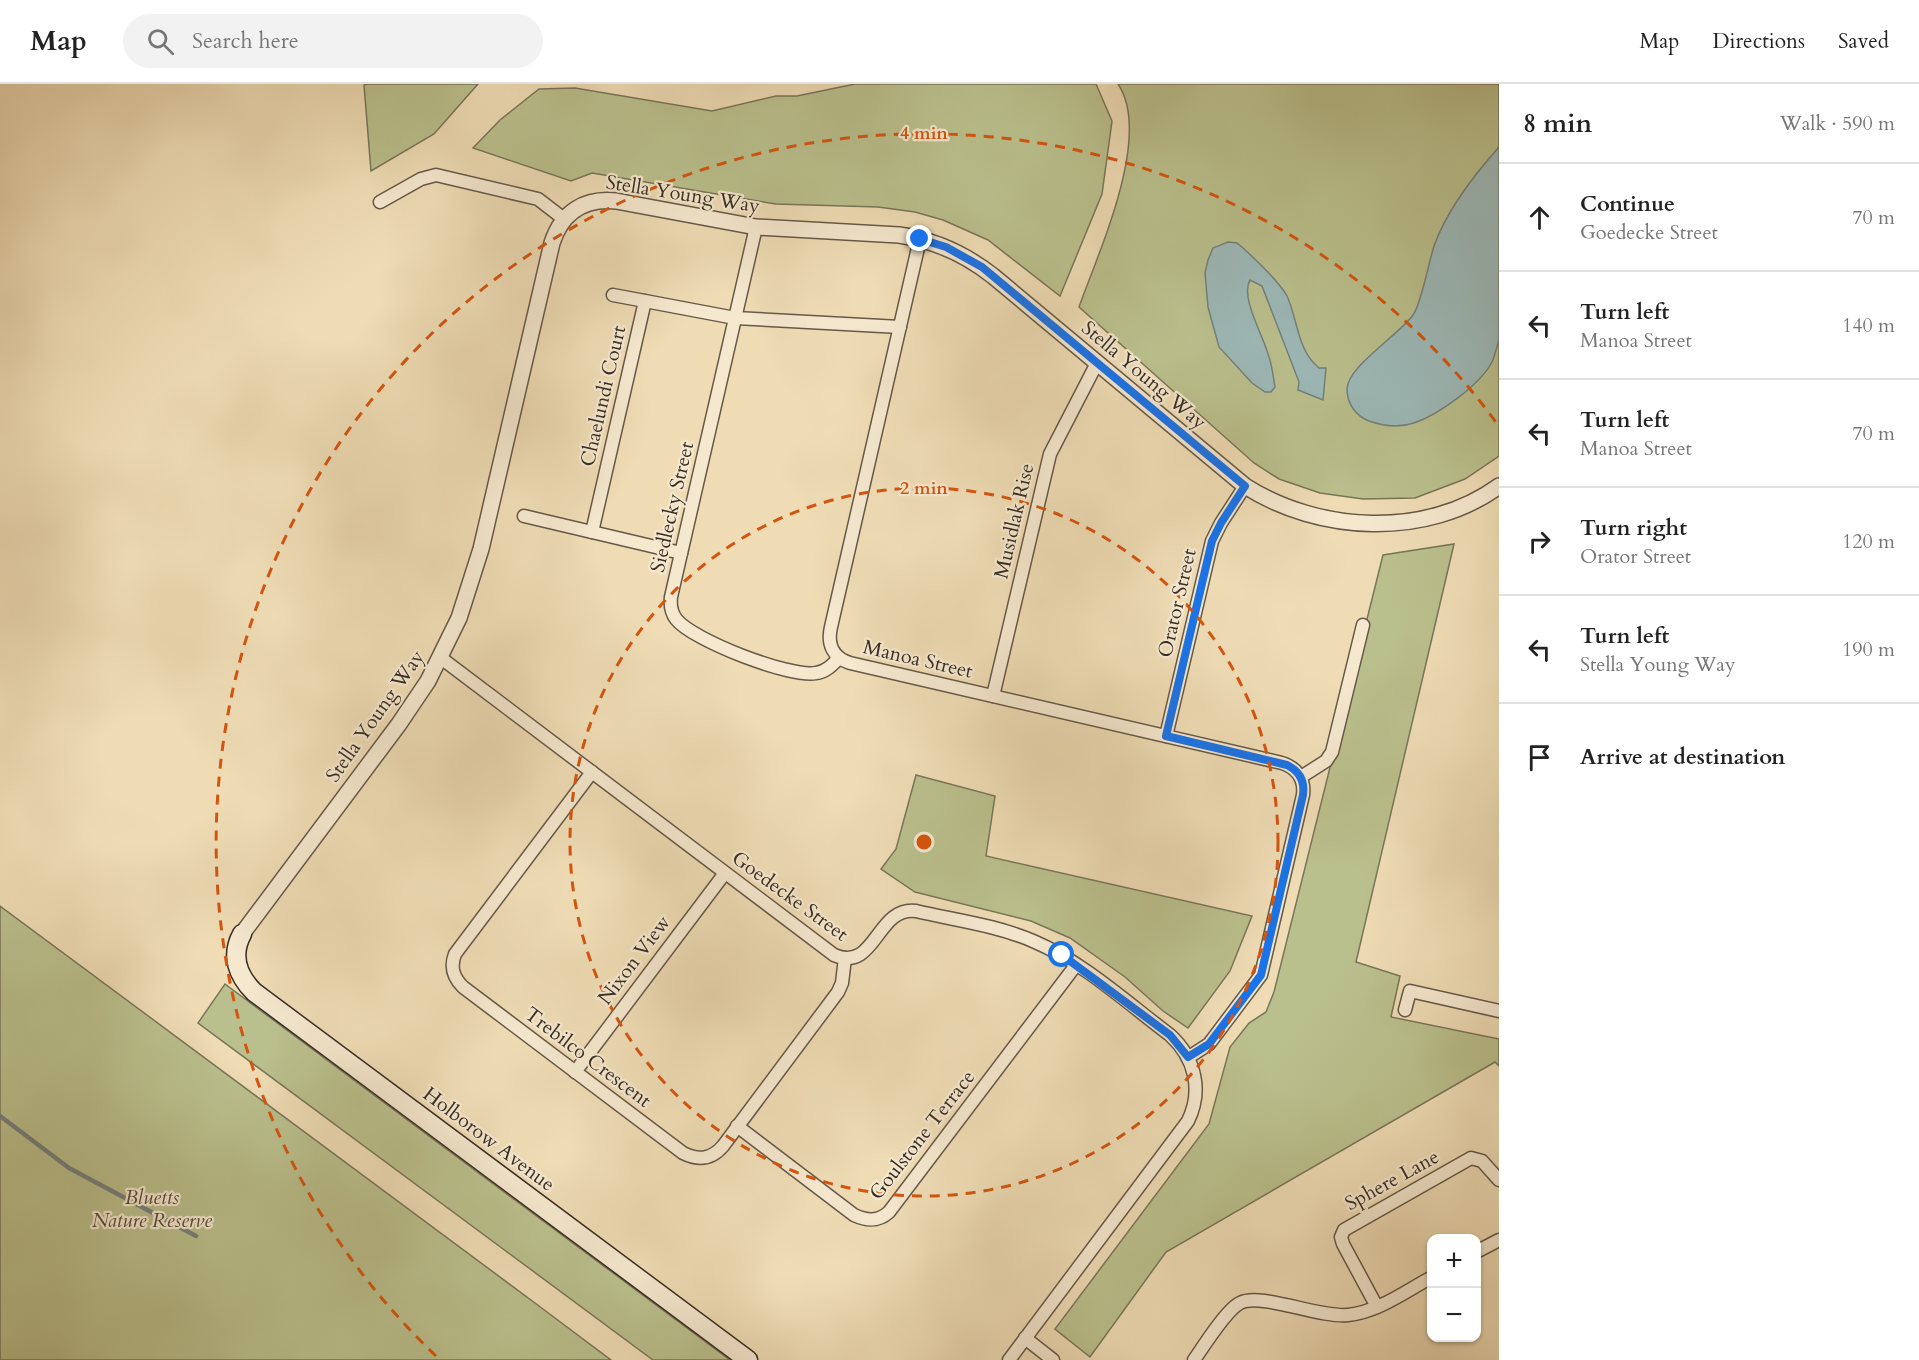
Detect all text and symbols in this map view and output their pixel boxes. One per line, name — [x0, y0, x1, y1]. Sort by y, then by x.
search box — [123, 14, 543, 68]
text: Map — [30, 22, 87, 60]
icon: search — [144, 25, 177, 58]
text: Search here — [192, 26, 299, 56]
text: Map — [1639, 27, 1679, 56]
text: Directions — [1712, 27, 1805, 56]
text: Saved — [1838, 27, 1889, 56]
text: 8 min — [1523, 106, 1592, 141]
text: Walk · 590 m — [1780, 110, 1895, 137]
text: 4 min — [900, 121, 948, 146]
street label: Stella Young Way — [604, 168, 762, 220]
text: Continue — [1580, 189, 1675, 219]
icon: ahead — [1523, 201, 1556, 234]
text: 70 m — [1852, 204, 1895, 231]
text: Goedecke Street — [1580, 219, 1718, 246]
route end — [906, 225, 932, 251]
text: Turn left — [1580, 297, 1669, 327]
icon: left — [1523, 309, 1556, 342]
text: 140 m — [1842, 312, 1895, 339]
street label: Stella Young Way — [1076, 315, 1213, 436]
street label: Chaelundi Court — [574, 322, 632, 469]
text: Manoa Street — [1580, 327, 1692, 354]
text: Turn left — [1580, 405, 1669, 435]
icon: left — [1523, 417, 1556, 450]
text: 70 m — [1852, 420, 1895, 447]
text: Manoa Street — [1580, 435, 1692, 462]
street label: Siedlecky Street — [644, 438, 700, 575]
street label: Musidlak Rise — [988, 461, 1040, 581]
text: 2 min — [900, 476, 948, 501]
text: Turn right — [1580, 513, 1687, 543]
icon: right — [1523, 525, 1556, 558]
text: 120 m — [1842, 528, 1895, 555]
text: Orator Street — [1580, 543, 1691, 570]
street label: Orator Street — [1151, 545, 1203, 660]
text: Turn left — [1580, 621, 1669, 651]
street label: Manoa Street — [860, 633, 976, 685]
icon: left — [1523, 633, 1556, 666]
text: 190 m — [1842, 636, 1895, 663]
street label: Stella Young Way — [319, 644, 431, 787]
text: Stella Young Way — [1580, 651, 1736, 678]
icon: arrive — [1523, 741, 1556, 774]
text: Arrive at destination — [1580, 742, 1785, 772]
centre of rings — [914, 832, 934, 852]
street label: Goedecke Street — [726, 845, 854, 948]
street label: Nixon View — [591, 910, 677, 1010]
route start — [1048, 941, 1074, 967]
street label: Trebilco Crescent — [519, 1000, 657, 1114]
street label: Goulstone Terrace — [863, 1065, 981, 1205]
street label: Holborow Avenue — [418, 1081, 560, 1197]
street label: Sphere Lane — [1340, 1143, 1444, 1217]
park label: Bluetts Nature Reserve — [92, 1184, 212, 1234]
map controls — [1427, 1234, 1481, 1342]
button: + — [1427, 1234, 1481, 1288]
button: − — [1427, 1288, 1481, 1342]

